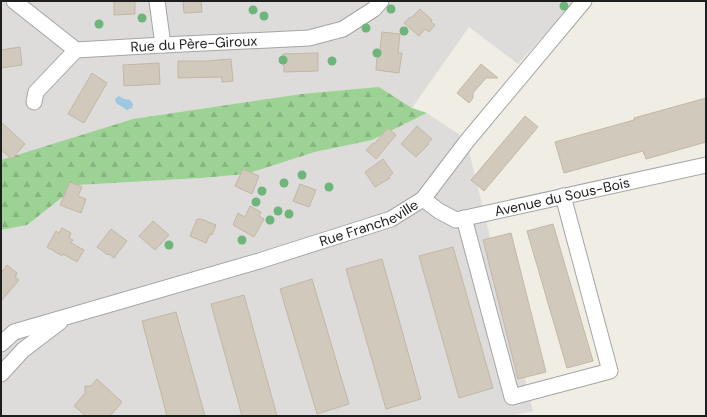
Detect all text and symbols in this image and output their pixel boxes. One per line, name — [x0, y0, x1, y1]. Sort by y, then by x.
street label: Rue du Père-Giroux — [130, 31, 258, 56]
street label: Avenue du Sous-Bois — [493, 173, 632, 220]
street label: Rue Francheville — [317, 195, 421, 250]

